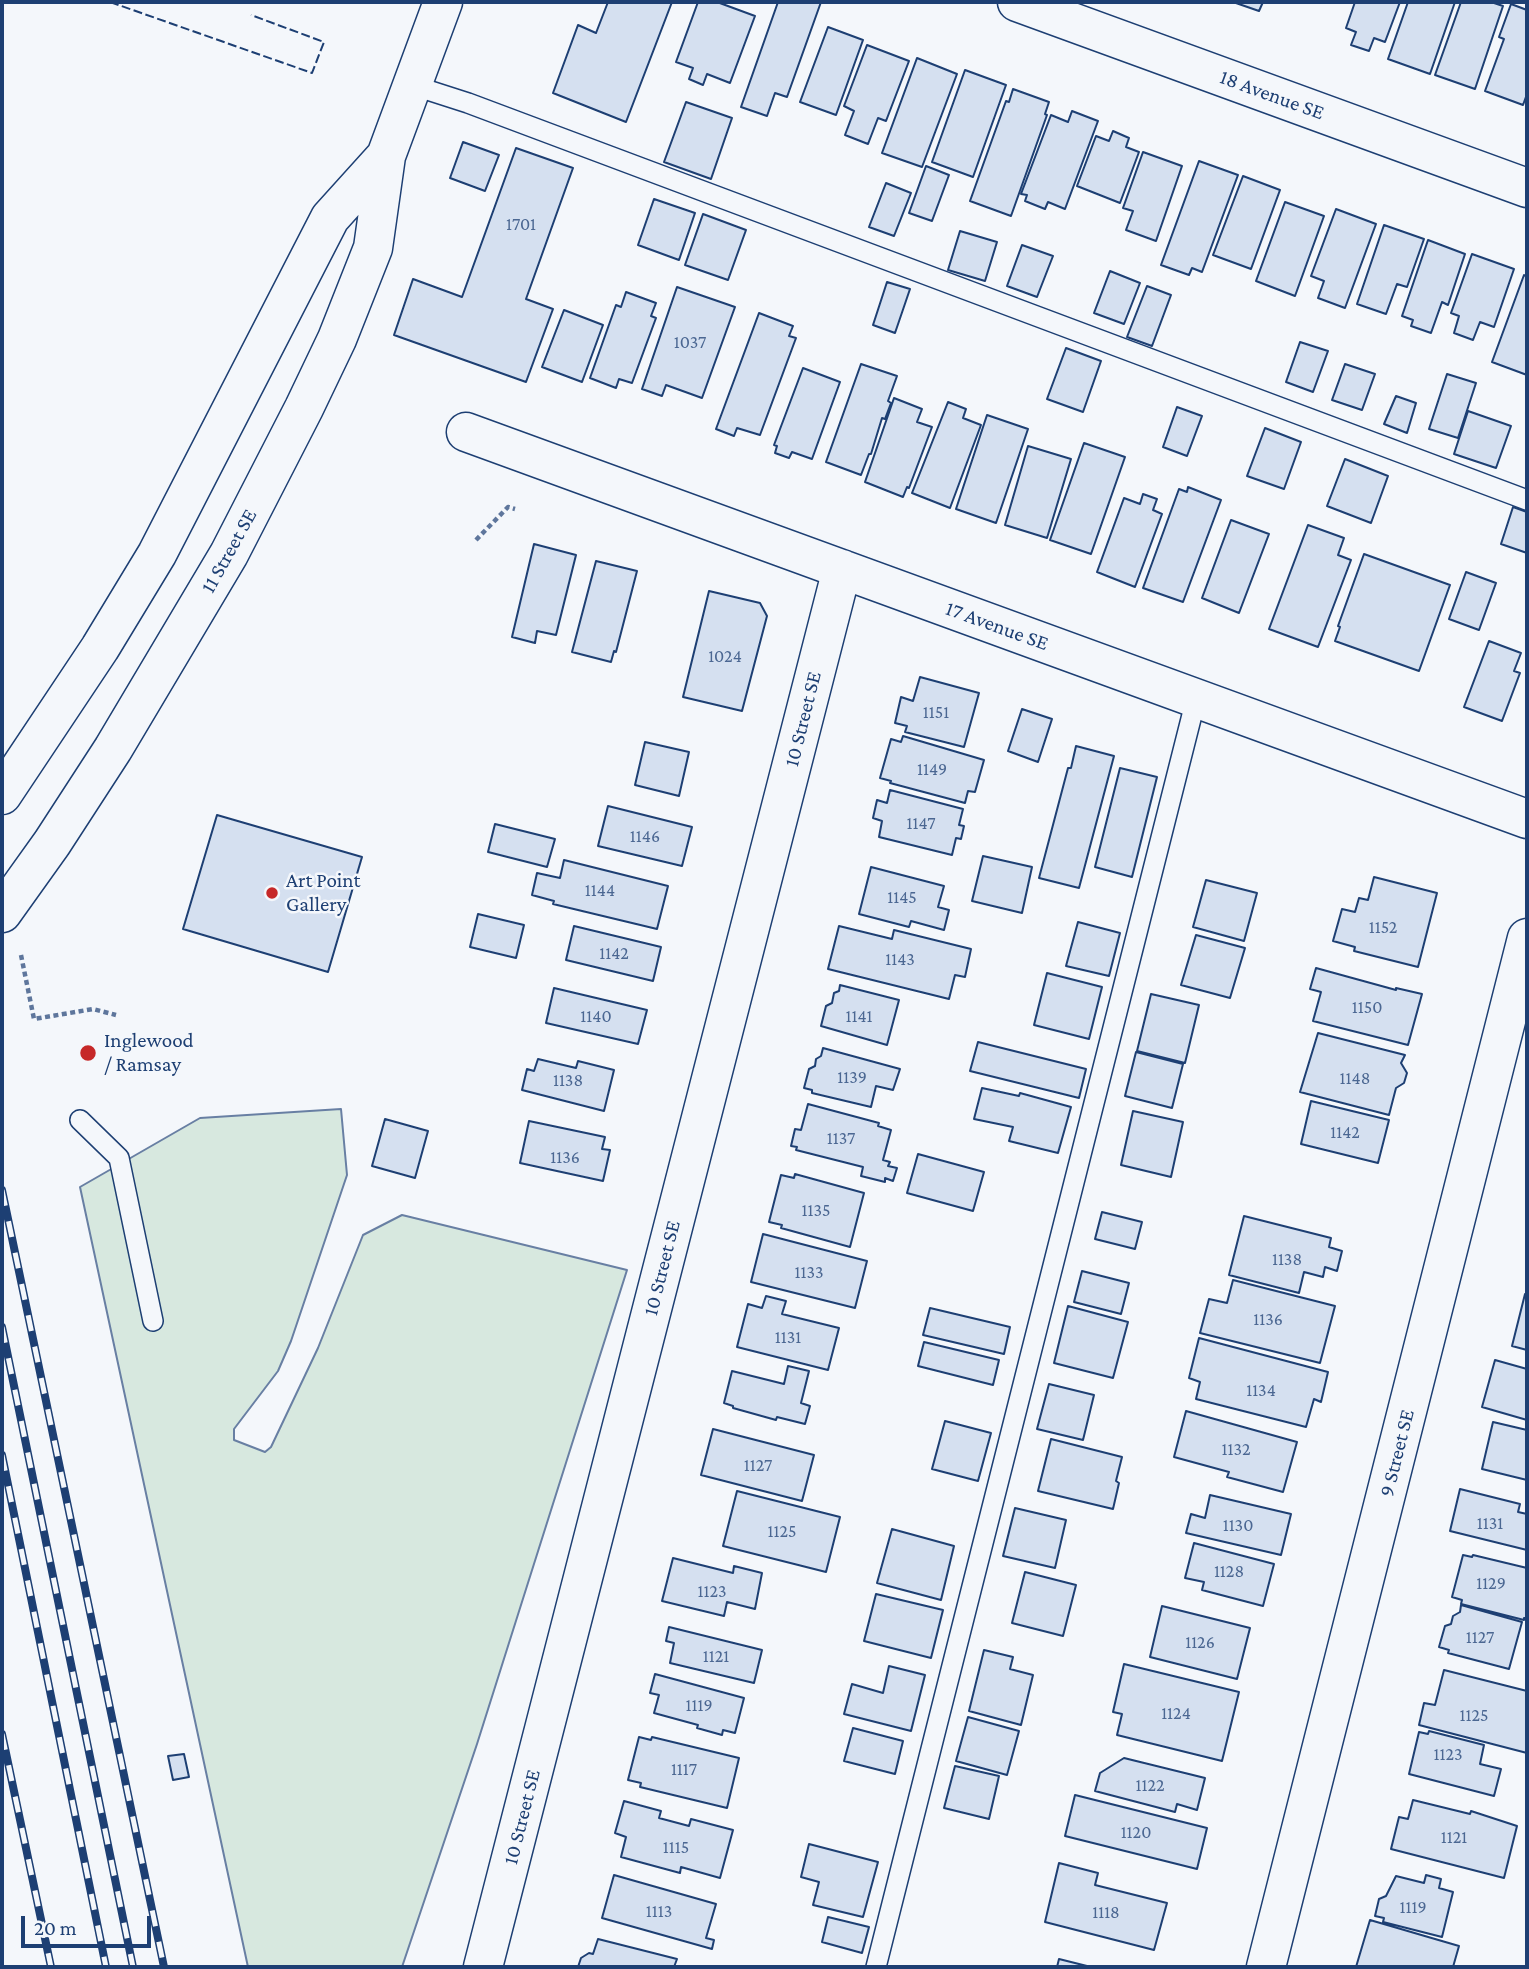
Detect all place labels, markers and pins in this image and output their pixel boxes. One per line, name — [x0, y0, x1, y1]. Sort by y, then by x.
place label: Art Point Gallery — [286, 868, 361, 918]
marker: Art Point Gallery — [264, 885, 280, 901]
place label: Inglewood / Ramsay — [104, 1028, 194, 1078]
marker: Inglewood / Ramsay — [78, 1043, 98, 1063]

